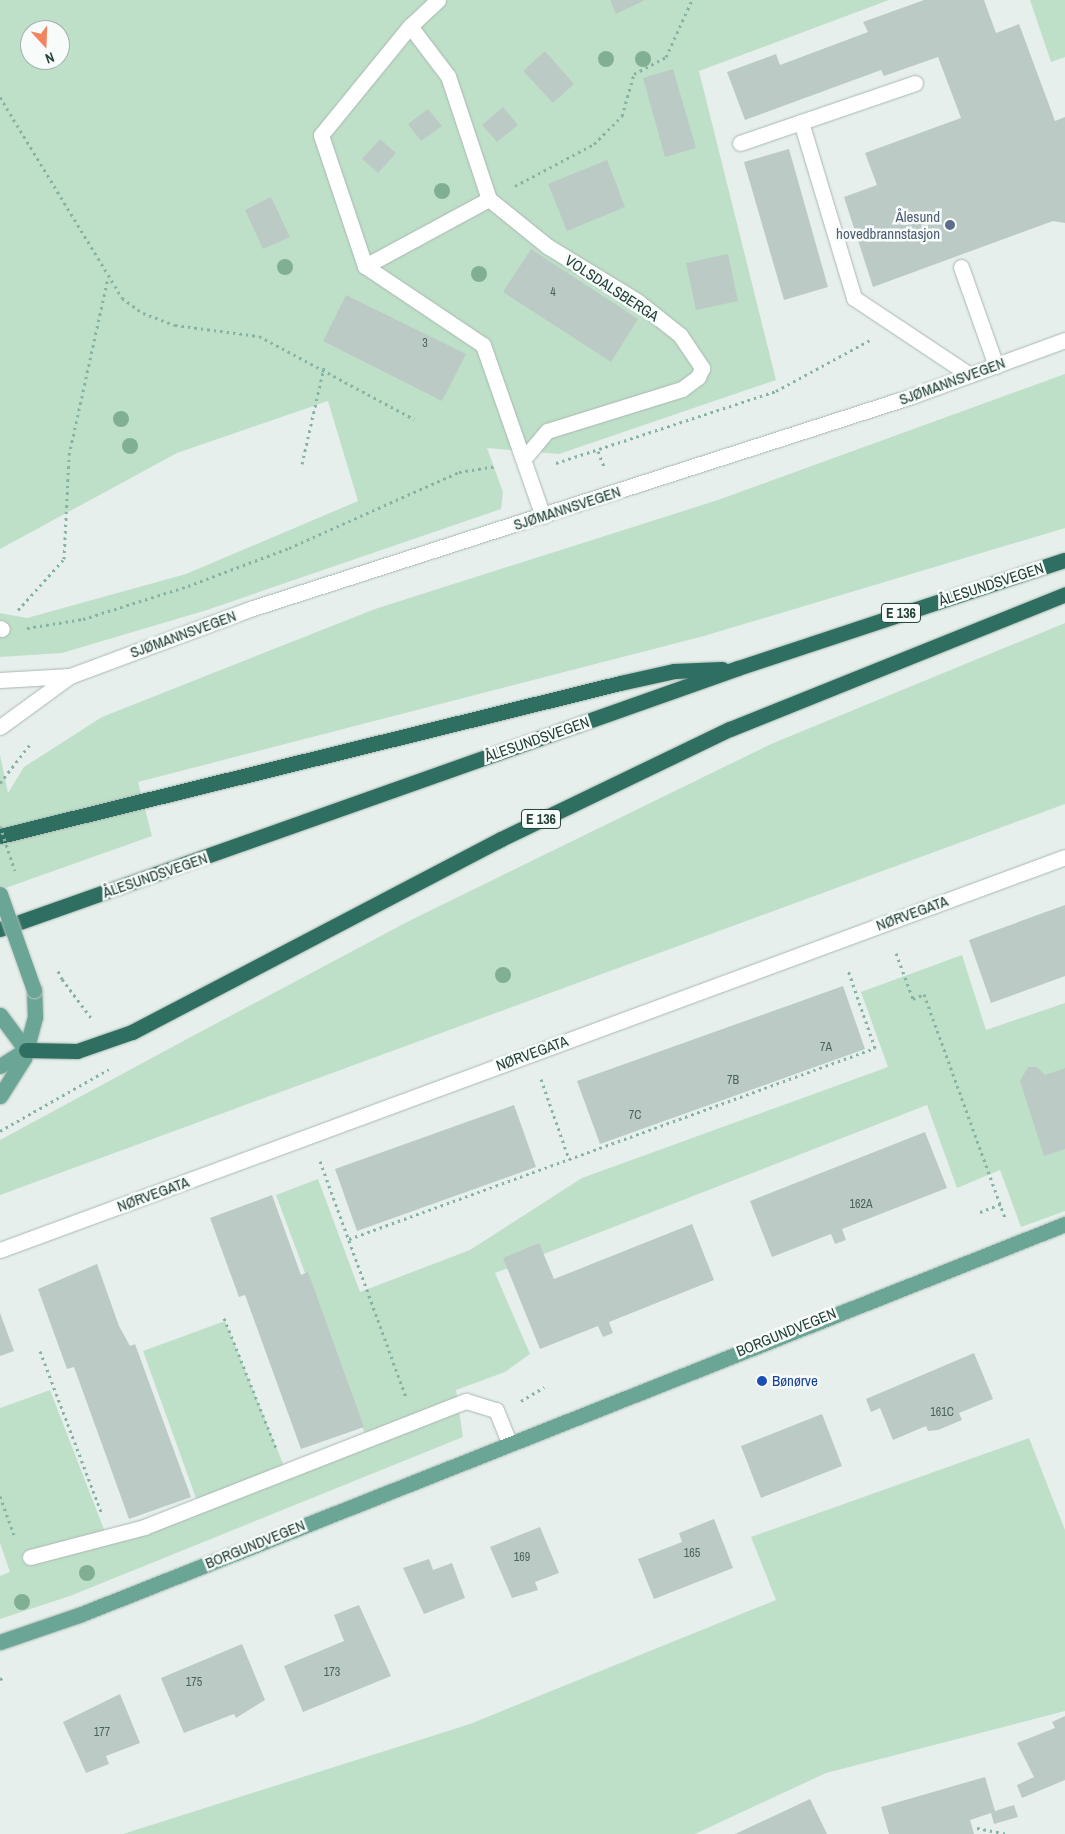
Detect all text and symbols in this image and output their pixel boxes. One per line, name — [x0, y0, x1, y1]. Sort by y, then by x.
north arrow — [20, 20, 70, 70]
text: N — [43, 48, 57, 68]
place label: Ålesund hovedbrannstasjon — [836, 207, 940, 242]
marker: Ålesund hovedbrannstasjon — [944, 219, 956, 231]
street label: VOLSDALSBERGA — [562, 251, 662, 325]
house number: 4 — [550, 286, 556, 300]
house number: 3 — [422, 337, 428, 351]
street label: SJØMANNSVEGEN — [897, 353, 1007, 409]
street label: SJØMANNSVEGEN — [511, 482, 623, 534]
street label: ÅLESUNDSVEGEN — [936, 559, 1046, 609]
road number: E 136 — [880, 602, 922, 624]
street label: SJØMANNSVEGEN — [128, 606, 238, 662]
street label: ÅLESUNDSVEGEN — [482, 713, 592, 765]
road number: E 136 — [520, 808, 562, 831]
street label: ÅLESUNDSVEGEN — [100, 849, 210, 901]
street label: NØRVEGATA — [874, 892, 950, 934]
street label: NØRVEGATA — [494, 1032, 570, 1074]
house number: 7A — [820, 1041, 832, 1055]
house number: 7B — [727, 1074, 739, 1088]
house number: 7C — [629, 1109, 641, 1123]
street label: NØRVEGATA — [115, 1173, 191, 1215]
house number: 162A — [850, 1198, 872, 1212]
street label: BORGUNDVEGEN — [734, 1304, 838, 1360]
place label: Bønørve — [772, 1372, 818, 1390]
marker: Bønørve — [756, 1375, 768, 1387]
house number: 161C — [930, 1406, 954, 1420]
street label: BORGUNDVEGEN — [203, 1516, 307, 1572]
house number: 165 — [684, 1547, 700, 1561]
house number: 169 — [514, 1551, 530, 1565]
house number: 173 — [324, 1666, 340, 1680]
house number: 175 — [186, 1676, 202, 1690]
house number: 177 — [94, 1726, 110, 1740]

